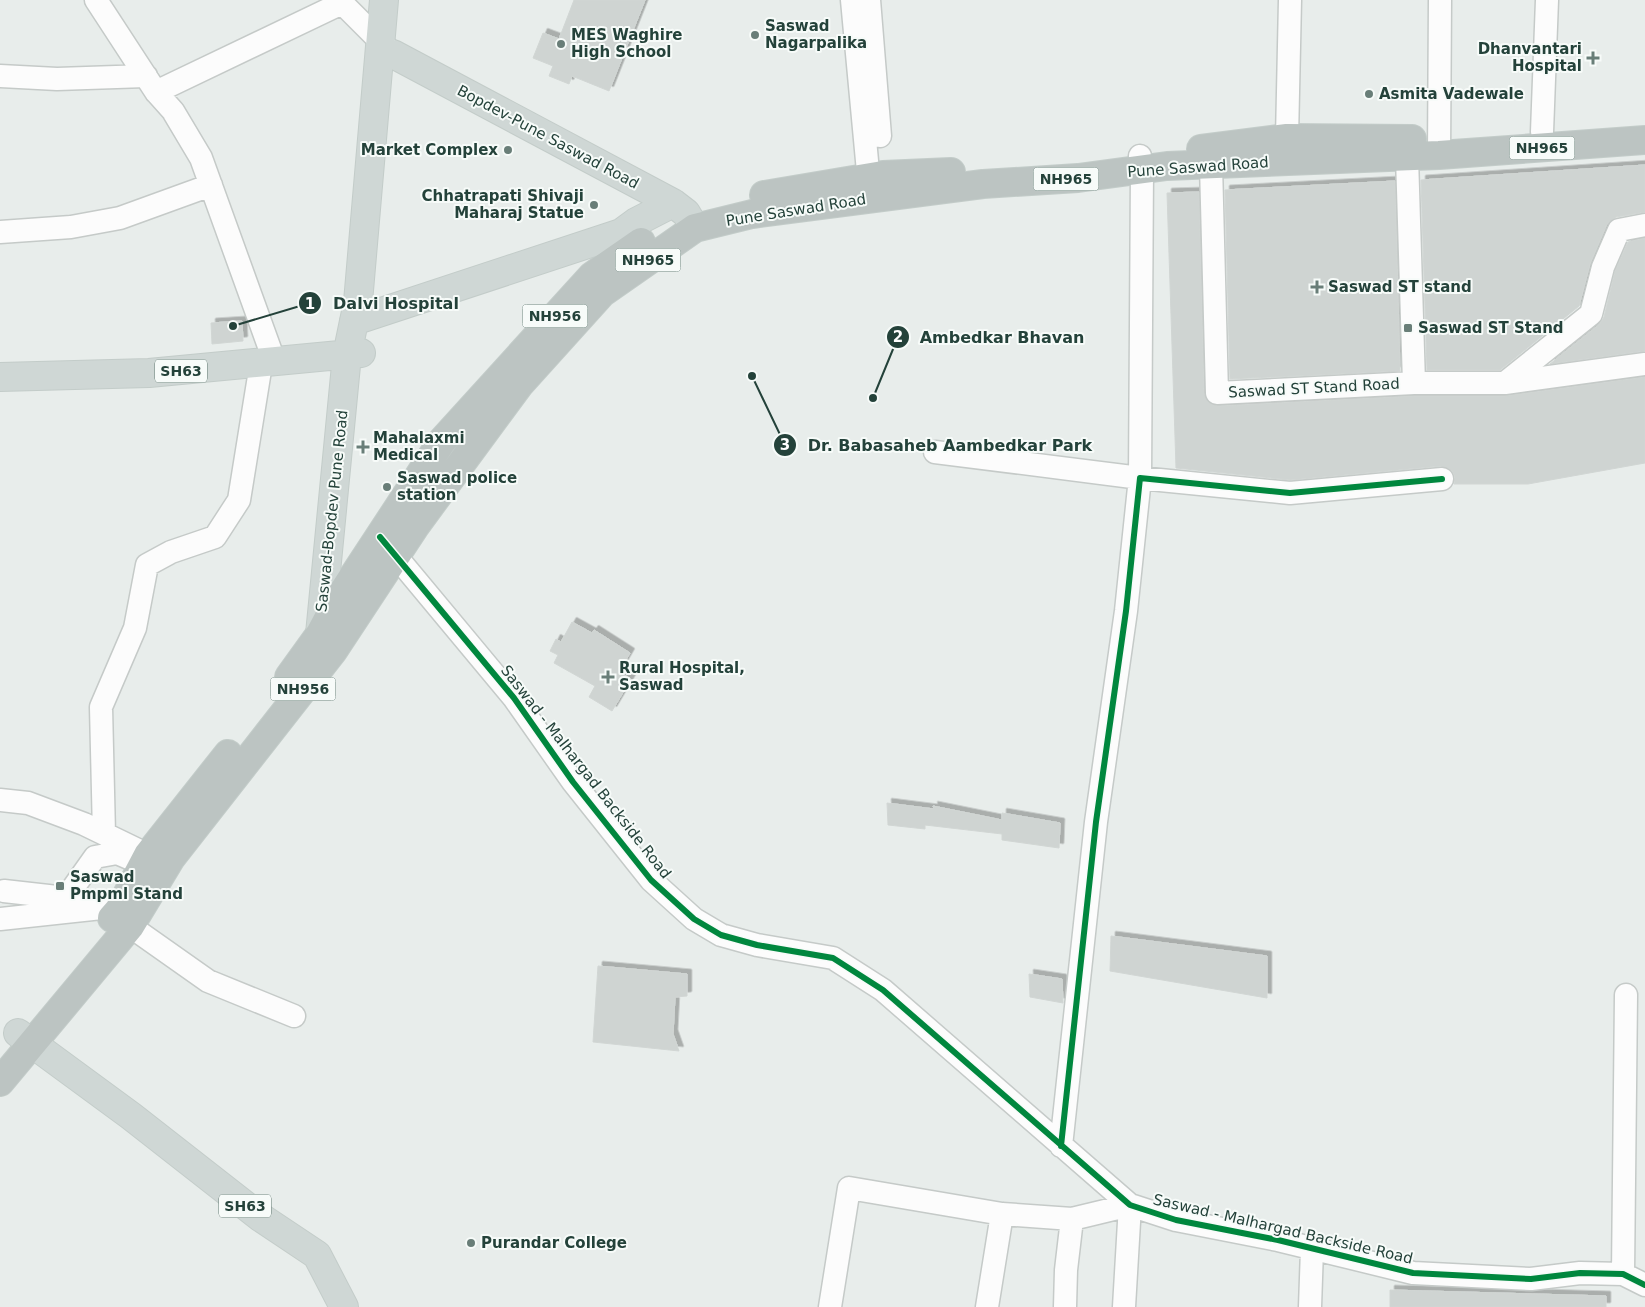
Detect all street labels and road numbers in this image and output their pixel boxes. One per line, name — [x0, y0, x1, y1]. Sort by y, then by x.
street label: Bopdev-Pune Saswad Road — [454, 81, 642, 193]
road number: NH965 — [1510, 136, 1574, 160]
street label: Pune Saswad Road — [1127, 153, 1269, 181]
road number: NH965 — [1034, 168, 1098, 190]
street label: Pune Saswad Road — [725, 190, 867, 230]
road number: NH965 — [616, 248, 680, 272]
road number: NH956 — [522, 304, 588, 328]
road number: SH63 — [155, 360, 207, 382]
street label: Saswad ST Stand Road — [1228, 375, 1400, 401]
street label: Saswad-Bopdev Pune Road — [312, 409, 352, 613]
street label: Saswad - Malhargad Backside Road — [497, 662, 675, 882]
road number: NH956 — [270, 678, 336, 701]
street label: Saswad - Malhargad Backside Road — [1151, 1190, 1415, 1268]
road number: SH63 — [219, 1194, 271, 1218]

